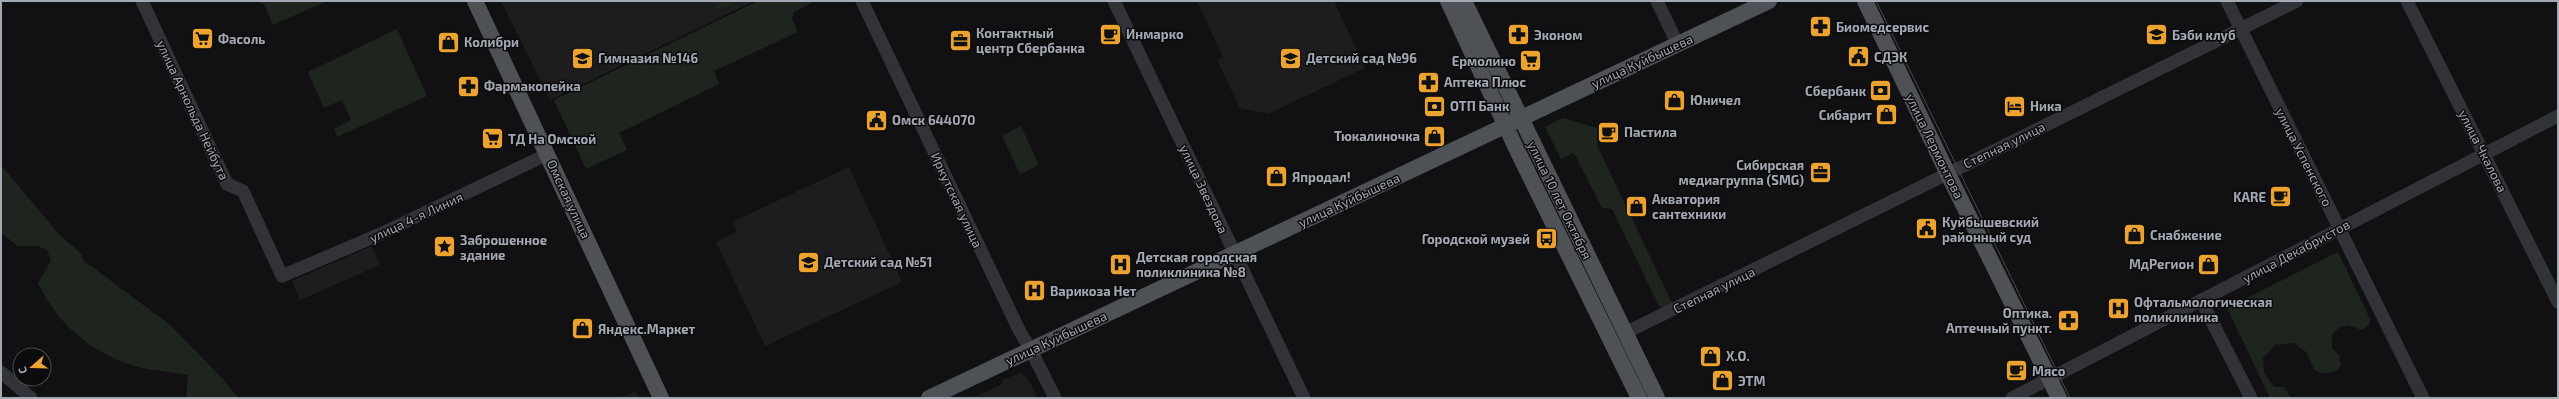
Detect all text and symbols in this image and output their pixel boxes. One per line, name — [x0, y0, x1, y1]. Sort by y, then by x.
pharmacy icon: Биомедсервис — [1808, 14, 1834, 40]
place label: Биомедсервис — [1836, 19, 1929, 35]
cafe icon: Инмарко — [1098, 21, 1124, 47]
pharmacy icon: Эконом — [1506, 22, 1532, 48]
school or university icon: Бэби клуб — [2144, 22, 2170, 48]
place label: Контактный центр Сбербанка — [976, 25, 1085, 56]
supermarket icon: Фасоль — [189, 26, 215, 52]
place label: Инмарко — [1126, 26, 1184, 42]
office icon: Контактный центр Сбербанка — [947, 27, 973, 53]
place label: Эконом — [1534, 27, 1582, 43]
place label: Бэби клуб — [2172, 27, 2236, 43]
shop icon: Колибри — [436, 29, 462, 55]
street label: улица Куйбышева — [1589, 30, 1695, 92]
place label: Фасоль — [218, 31, 265, 47]
place label: Колибри — [464, 34, 519, 50]
street label: улица Арнольда Нейбута — [153, 37, 233, 183]
public building icon: СДЭК — [1845, 44, 1871, 70]
school or university icon: Гимназия №146 — [569, 45, 595, 71]
school or university icon: Детский сад №96 — [1278, 45, 1304, 71]
supermarket icon: Ермолино — [1518, 48, 1544, 74]
place label: СДЭК — [1874, 49, 1908, 65]
place label: Гимназия №146 — [598, 50, 698, 66]
place label: Детский сад №96 — [1306, 50, 1417, 66]
place label: Ермолино — [1452, 53, 1516, 69]
pharmacy icon: Аптека Плюс — [1416, 69, 1442, 95]
pharmacy icon: Фармакопейка — [456, 73, 482, 99]
place label: Аптека Плюс — [1444, 74, 1526, 90]
place label: Фармакопейка — [484, 78, 581, 94]
bank icon: Сбербанк — [1868, 78, 1894, 104]
place label: Сбербанк — [1805, 83, 1867, 99]
shop icon: Юничел — [1661, 87, 1687, 113]
street label: улица Лермонтова — [1903, 91, 1967, 201]
place label: Юничел — [1690, 92, 1741, 108]
bank icon: ОТП Банк — [1422, 93, 1448, 119]
hotel icon: Ника — [2002, 93, 2028, 119]
place label: ОТП Банк — [1450, 98, 1510, 114]
place label: Ника — [2030, 98, 2062, 114]
shop icon: Сибарит — [1874, 102, 1900, 128]
street label: улица Успенского — [2272, 105, 2336, 209]
public building icon: Омск 644070 — [864, 107, 890, 133]
place label: Сибарит — [1819, 107, 1872, 123]
street label: улица Чкалова — [2455, 107, 2511, 195]
place label: Омск 644070 — [892, 112, 975, 128]
street label: Степная улица — [1960, 118, 2048, 172]
cafe icon: Пастила — [1596, 119, 1622, 145]
shop icon: Тюкалиночка — [1422, 123, 1448, 149]
place label: Пастила — [1624, 124, 1677, 140]
supermarket icon: ТД На Омской — [480, 126, 506, 152]
place label: Тюкалиночка — [1334, 128, 1420, 144]
place label: ТД На Омской — [508, 131, 596, 147]
street label: улица 10 лет Октября — [1524, 138, 1596, 262]
street label: улица Звездова — [1176, 142, 1232, 236]
street label: Иркутская улица — [928, 150, 986, 250]
street label: Омская улица — [544, 157, 594, 241]
place label: Сибирская медиагруппа (SMG) — [1679, 157, 1804, 188]
office icon: Сибирская медиагруппа (SMG) — [1807, 159, 1833, 185]
shop icon: Япродал! — [1264, 164, 1290, 190]
place label: Япродал! — [1292, 169, 1351, 185]
street label: улица Куйбышева — [1296, 169, 1402, 231]
cafe icon: KARE — [2268, 184, 2294, 210]
street label: улица 4-я Линия — [367, 188, 465, 246]
place label: KARE — [2233, 189, 2266, 205]
place label: Акватория сантехники — [1652, 191, 1726, 222]
shop icon: Акватория сантехники — [1623, 193, 1649, 219]
place label: Куйбышевский районный суд — [1942, 214, 2039, 245]
public building icon: Куйбышевский районный суд — [1914, 216, 1940, 242]
street label: улица Декабристов — [2240, 216, 2352, 286]
shop icon: Снабжение — [2122, 222, 2148, 248]
bus stop icon: Городской музей — [1533, 226, 1559, 252]
place label: Снабжение — [2150, 227, 2222, 243]
place label: Городской музей — [1422, 231, 1530, 247]
place label: Заброшенное здание — [460, 232, 547, 263]
place icon: Заброшенное здание — [431, 234, 457, 260]
school or university icon: Детский сад №51 — [796, 249, 822, 275]
place label: Детская городская поликлиника №8 — [1136, 249, 1257, 280]
hospital icon: Детская городская поликлиника №8 — [1108, 251, 1134, 277]
shop icon: МдРегион — [2196, 251, 2222, 277]
place label: Детский сад №51 — [824, 254, 932, 270]
place label: МдРегион — [2129, 256, 2194, 272]
street label: Степная улица — [1670, 263, 1758, 317]
hospital icon: Варикоза Нет — [1021, 278, 1047, 304]
place label: Варикоза Нет — [1050, 283, 1137, 299]
place label: Офтальмологическая поликлиника — [2134, 294, 2272, 325]
hospital icon: Офтальмологическая поликлиника — [2106, 296, 2132, 322]
place label: Оптика. Аптечный пункт. — [1946, 305, 2052, 336]
street label: улица Куйбышева — [1003, 307, 1109, 369]
pharmacy icon: Оптика. Аптечный пункт. — [2055, 307, 2081, 333]
shop icon: Яндекс.Маркет — [569, 316, 595, 342]
place label: Яндекс.Маркет — [598, 321, 695, 337]
shop icon: X.O. — [1697, 343, 1723, 369]
north arrow — [12, 347, 52, 387]
place label: X.O. — [1726, 348, 1750, 364]
cafe icon: Мясо — [2003, 358, 2029, 384]
place label: Мясо — [2032, 363, 2066, 379]
text: С — [15, 365, 29, 376]
shop icon: ЭТМ — [1709, 368, 1735, 394]
place label: ЭТМ — [1738, 373, 1765, 389]

